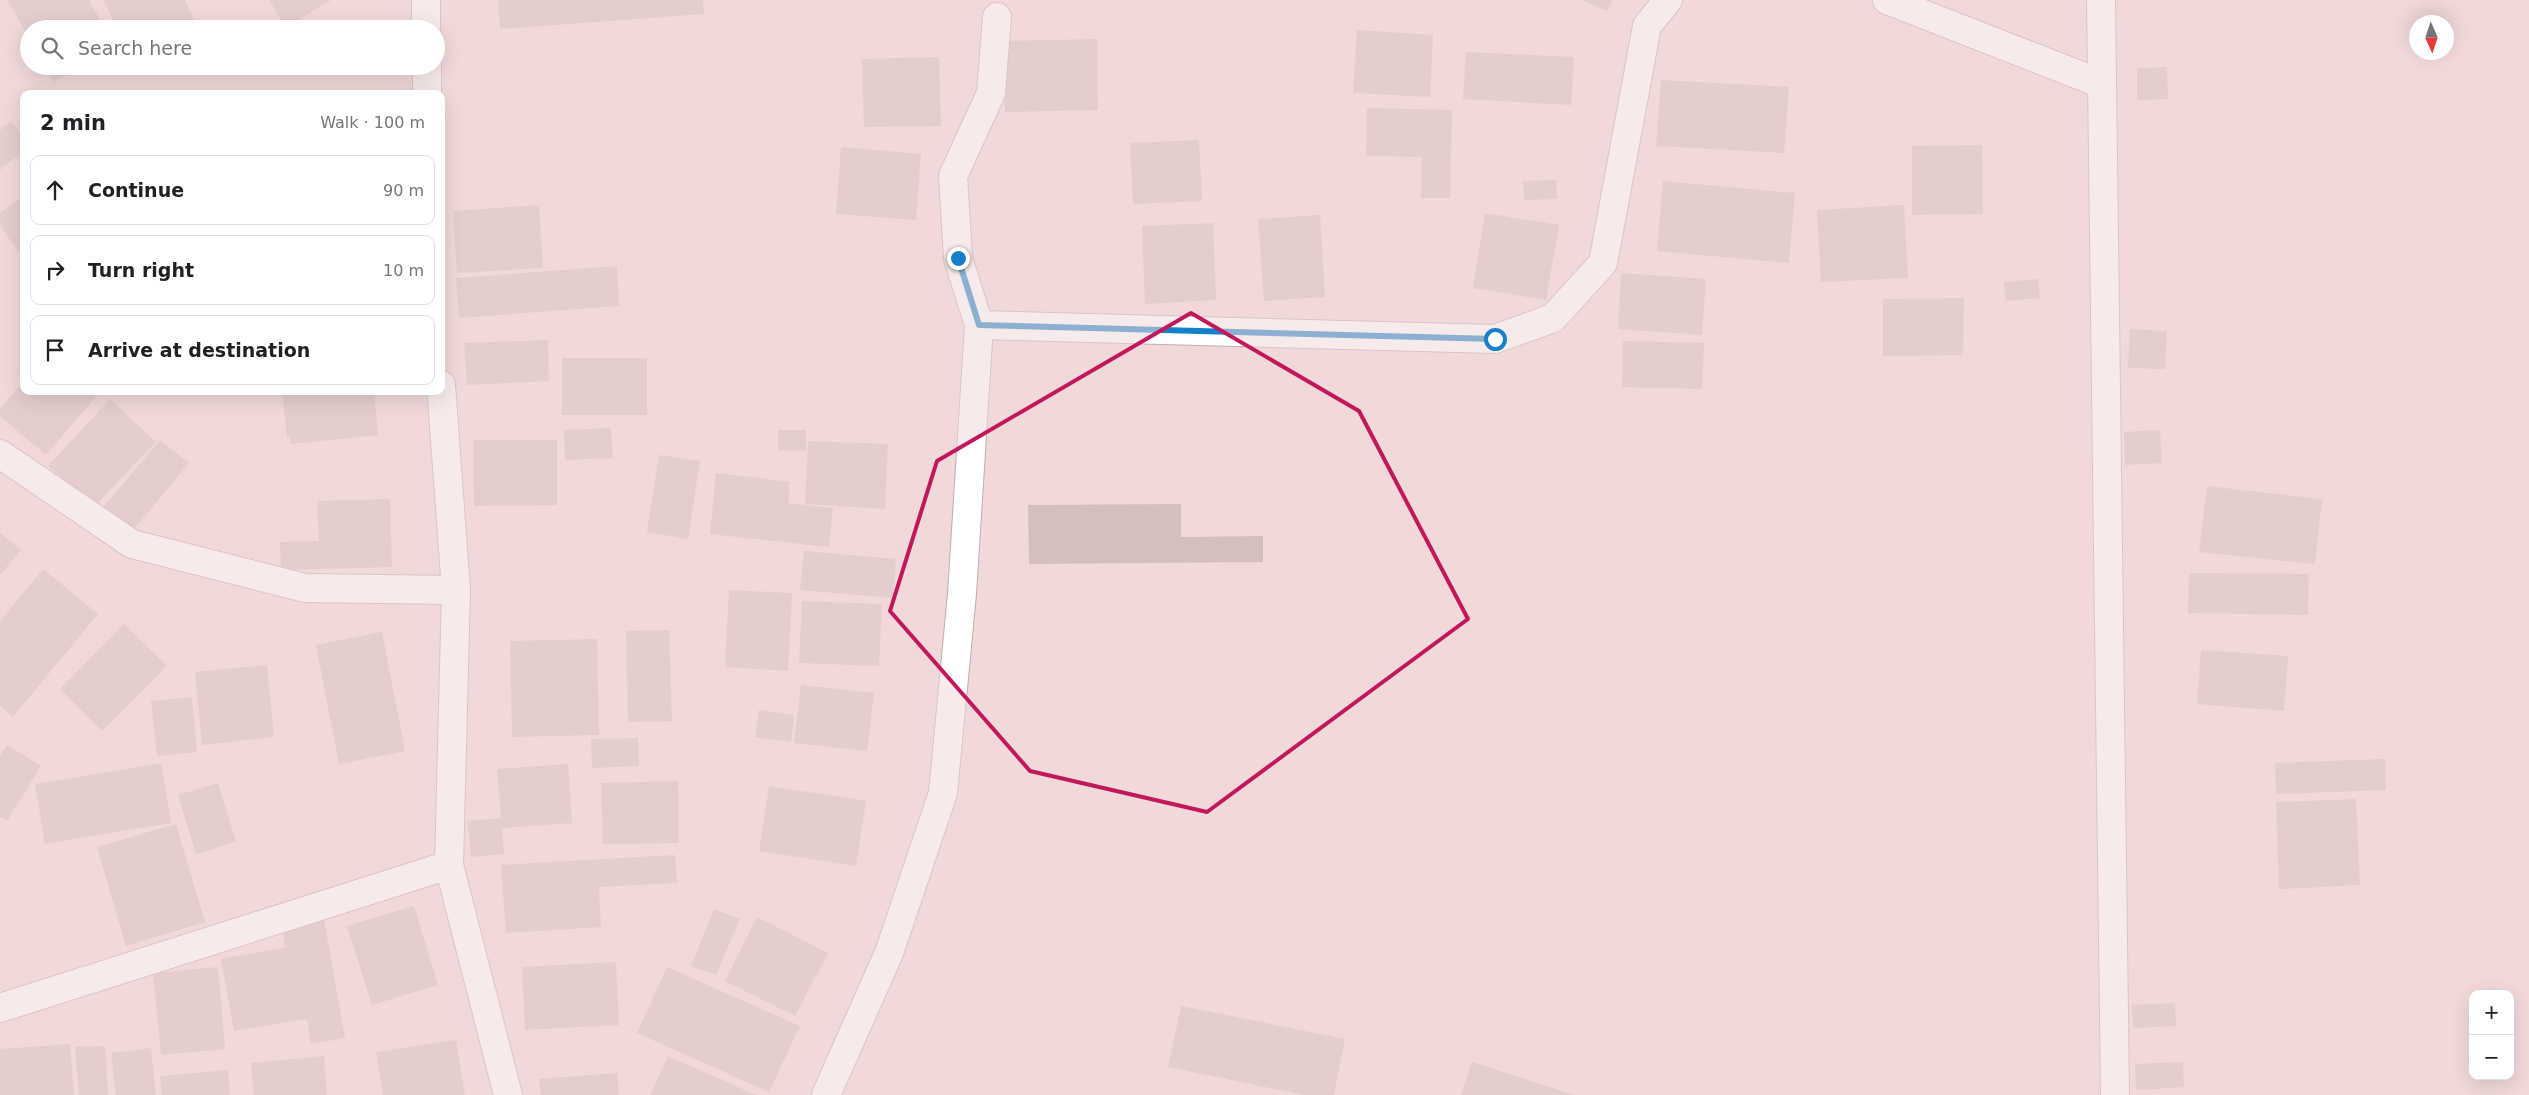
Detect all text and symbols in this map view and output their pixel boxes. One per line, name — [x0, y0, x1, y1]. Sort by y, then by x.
north arrow — [2409, 15, 2454, 60]
search box — [20, 20, 445, 75]
icon: search — [38, 34, 66, 62]
text: Search here — [78, 37, 192, 59]
text: 2 min — [40, 111, 106, 135]
text: Walk · 100 m — [320, 113, 425, 132]
icon: ahead — [41, 176, 69, 204]
text: Continue — [88, 179, 184, 201]
text: 90 m — [383, 181, 424, 200]
route end — [947, 247, 970, 270]
icon: right — [41, 256, 69, 284]
text: Turn right — [88, 259, 194, 281]
text: 10 m — [383, 261, 424, 280]
route start — [1484, 328, 1507, 351]
icon: arrive — [41, 336, 69, 364]
text: Arrive at destination — [88, 339, 310, 361]
map controls — [2469, 990, 2514, 1080]
button: + — [2469, 990, 2514, 1035]
button: − — [2469, 1035, 2514, 1080]

